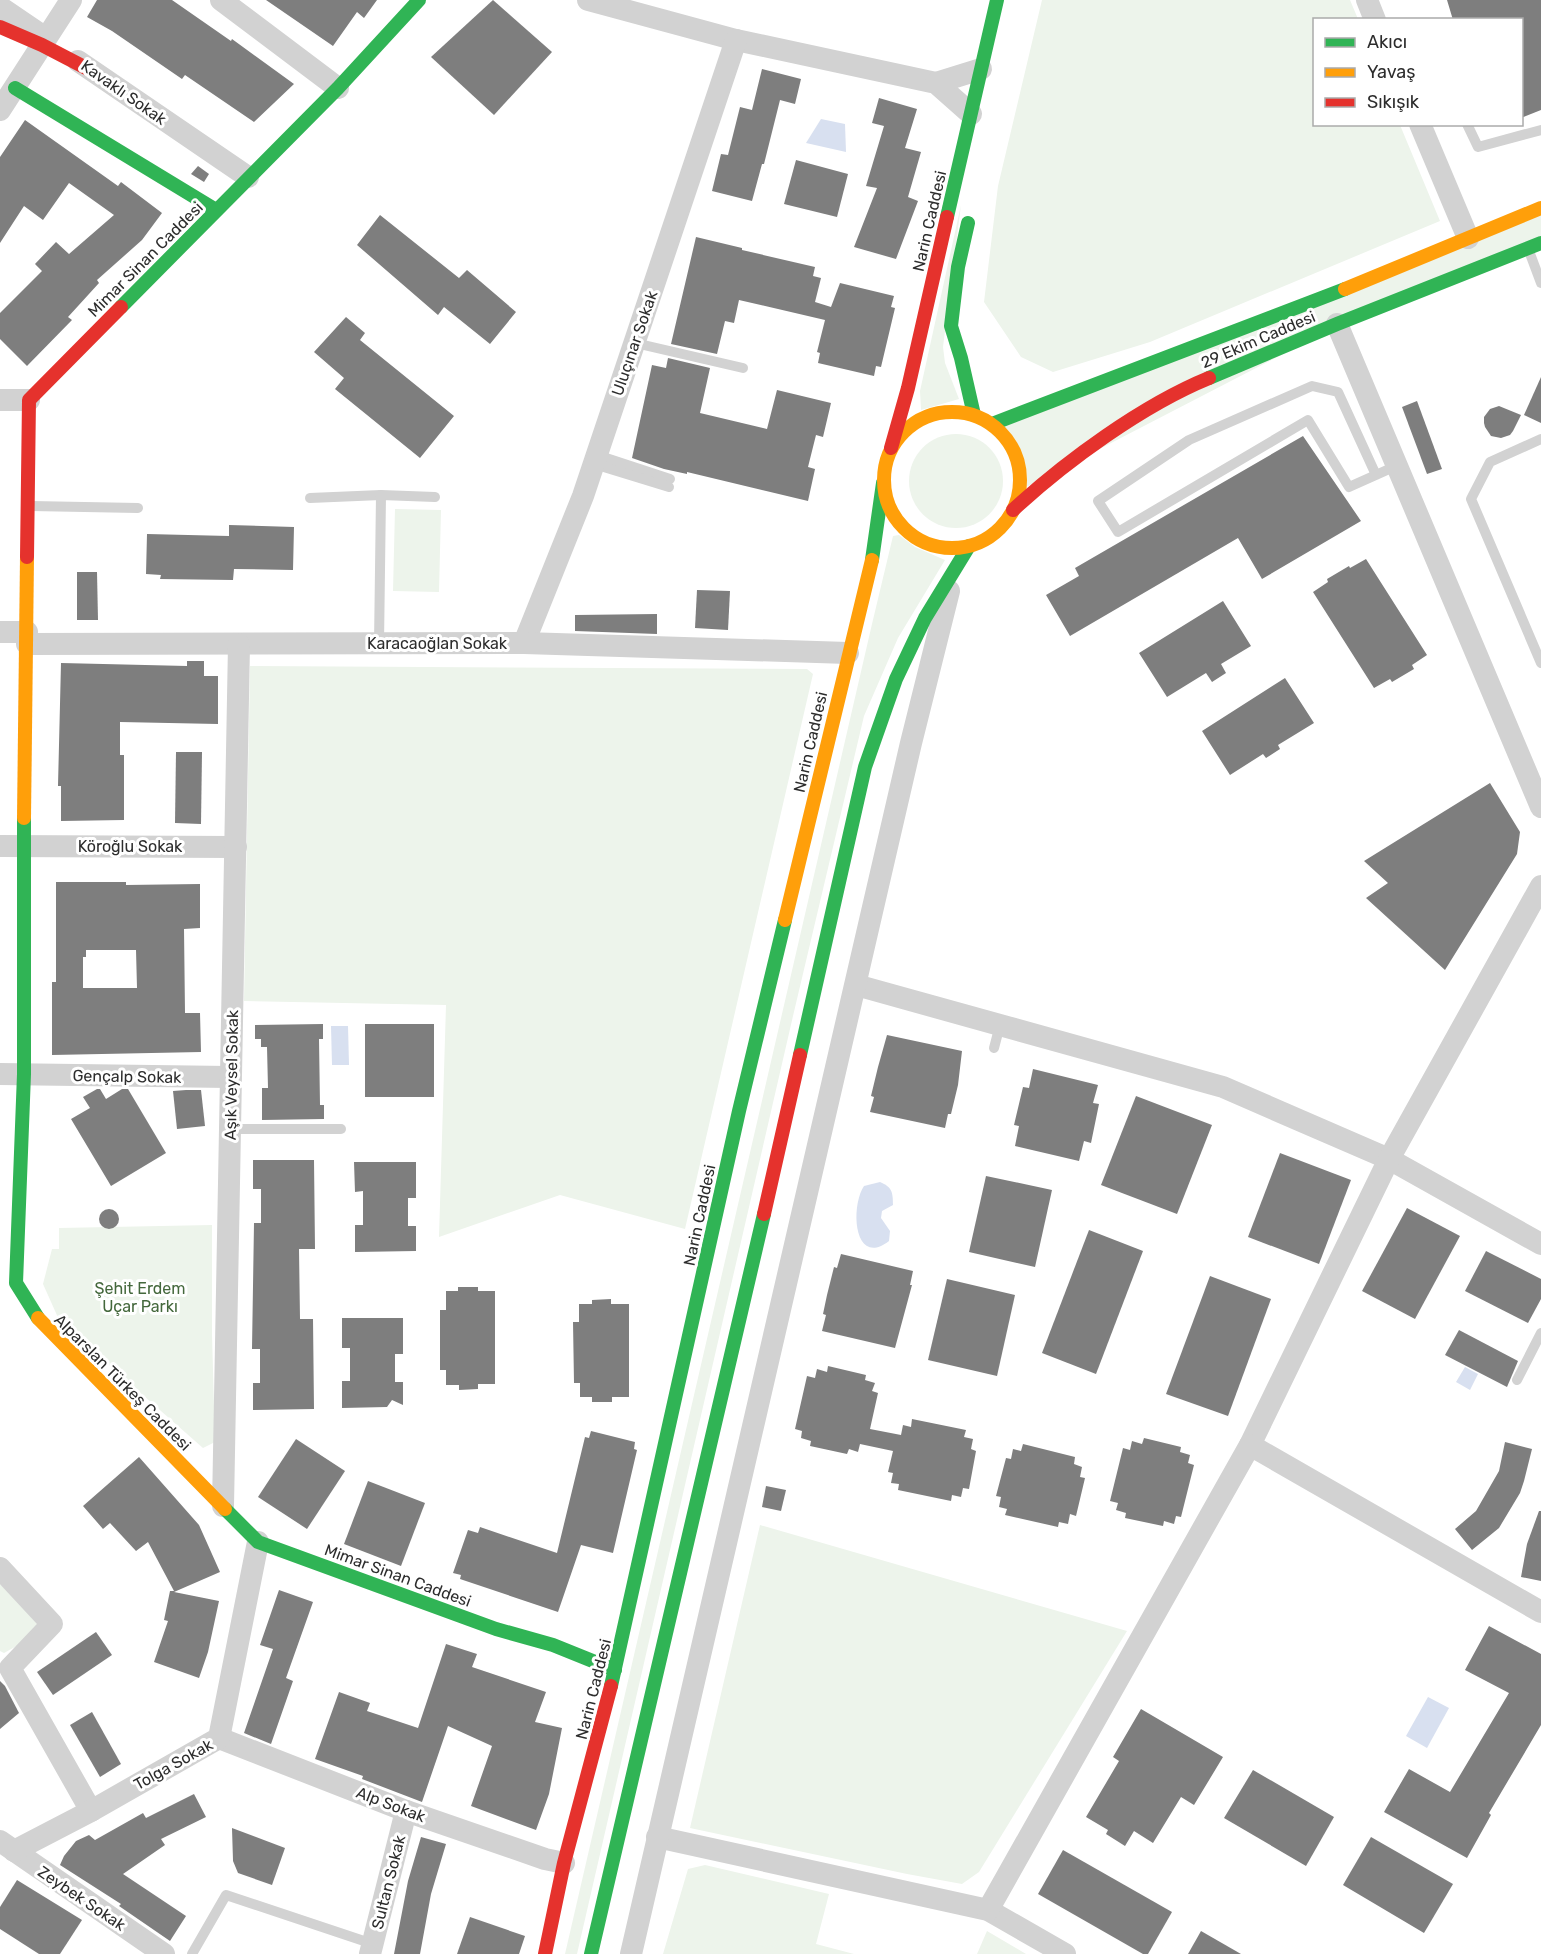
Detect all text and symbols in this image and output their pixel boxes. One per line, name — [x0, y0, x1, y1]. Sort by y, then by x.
legend — [1313, 18, 1523, 126]
text: Akıcı — [1367, 31, 1407, 53]
street label: Kavaklı Sokak — [77, 56, 171, 129]
text: Yavaş — [1367, 61, 1415, 83]
text: Sıkışık — [1367, 91, 1420, 113]
street label: Narin Caddesi — [909, 169, 950, 273]
street label: Mimar Sinan Caddesi — [84, 198, 207, 321]
street label: Uluçınar Sokak — [608, 287, 662, 398]
street label: 29 Ekim Caddesi — [1198, 307, 1318, 372]
street label: Karacaoğlan Sokak — [367, 634, 508, 653]
street label: Narin Caddesi — [790, 690, 831, 794]
street label: Köroğlu Sokak — [78, 837, 183, 856]
street label: Aşık Veysel Sokak — [221, 1009, 242, 1140]
street label: Gençalp Sokak — [72, 1066, 182, 1087]
street label: Narin Caddesi — [679, 1163, 719, 1267]
park label: Şehit Erdem Uçar Parkı — [94, 1279, 186, 1316]
street label: Alparslan Türkeş Caddesi — [50, 1310, 195, 1455]
street label: Mimar Sinan Caddesi — [322, 1540, 474, 1611]
street label: Narin Caddesi — [572, 1637, 615, 1741]
street label: Tolga Sokak — [130, 1735, 217, 1794]
street label: Alp Sokak — [354, 1783, 429, 1827]
street label: Sultan Sokak — [368, 1832, 410, 1931]
street label: Zeybek Sokak — [34, 1862, 130, 1935]

